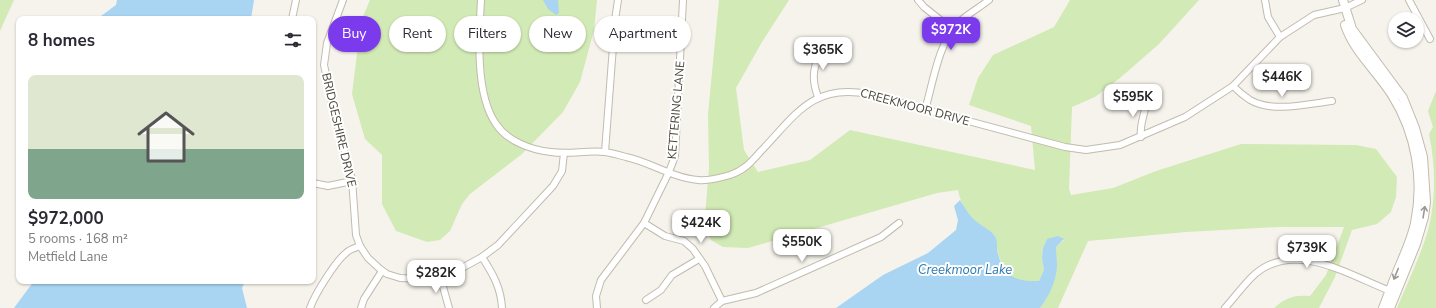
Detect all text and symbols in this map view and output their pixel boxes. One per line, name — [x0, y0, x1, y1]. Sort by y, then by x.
map controls — [1388, 12, 1424, 48]
button: layers — [1388, 12, 1424, 48]
chip: Buy — [328, 16, 381, 52]
chip: Rent — [389, 16, 446, 52]
chip: Filters — [454, 16, 521, 52]
chip: New — [529, 16, 586, 52]
chip: Apartment — [594, 16, 691, 52]
pin: $972K — [923, 17, 979, 51]
text: $972K — [931, 21, 971, 39]
text: 8 homes — [28, 29, 95, 52]
icon: filters — [282, 29, 304, 51]
pin: $365K — [795, 37, 851, 71]
text: $365K — [803, 41, 843, 59]
street label: KETTERING LANE — [664, 60, 688, 160]
pin: $446K — [1254, 64, 1310, 98]
text: $446K — [1262, 68, 1302, 86]
street label: BRIDGESHIRE DRIVE — [318, 71, 360, 189]
pin: $595K — [1105, 84, 1161, 118]
street label: CREEKMOOR DRIVE — [859, 85, 971, 129]
text: $595K — [1113, 88, 1153, 106]
icon: home — [130, 101, 202, 173]
one-way arrow — [1420, 206, 1428, 219]
text: $972,000 — [28, 207, 104, 230]
pin: $424K — [673, 210, 729, 244]
text: $424K — [681, 214, 721, 232]
pin: $550K — [774, 229, 830, 263]
text: 5 rooms · 168 m² — [28, 230, 128, 248]
text: $550K — [782, 233, 822, 251]
pin: $739K — [1279, 235, 1335, 269]
text: $739K — [1287, 239, 1327, 257]
text: Metfield Lane — [28, 248, 108, 266]
pin: $282K — [408, 260, 464, 294]
water label: Creekmoor Lake — [918, 261, 1012, 279]
text: $282K — [416, 264, 456, 282]
one-way arrow — [1392, 268, 1400, 280]

